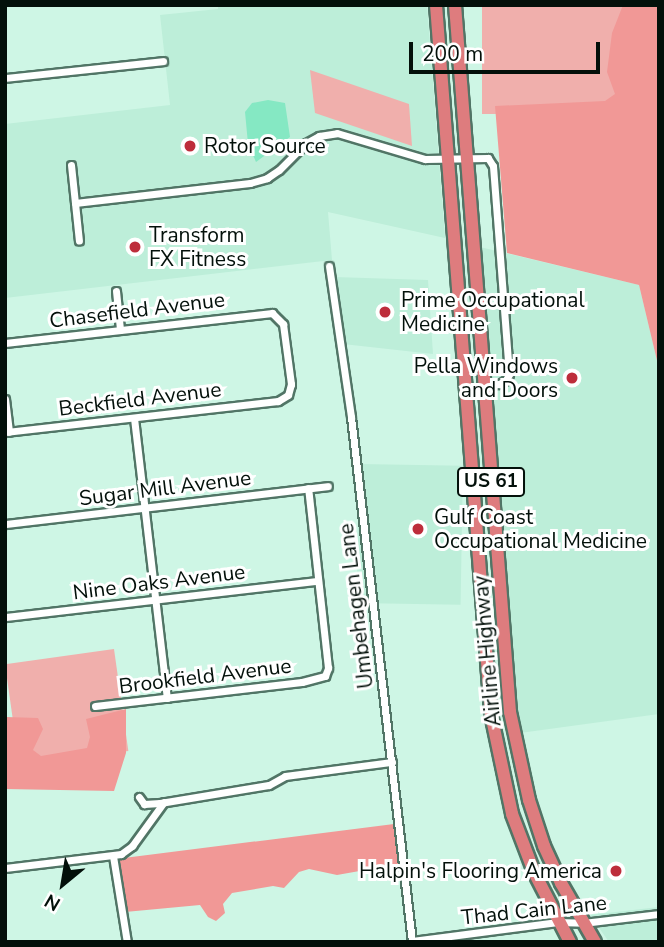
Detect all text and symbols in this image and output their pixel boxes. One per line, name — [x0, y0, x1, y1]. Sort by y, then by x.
scale bar — [412, 28, 603, 72]
text: 200 m — [422, 40, 483, 68]
place label: Rotor Source — [204, 133, 326, 159]
marker: Rotor Source — [182, 138, 198, 154]
place label: Transform FX Fitness — [149, 222, 246, 272]
marker: Transform FX Fitness — [127, 239, 143, 255]
street label: Chasefield Avenue — [48, 287, 226, 333]
place label: Prime Occupational Medicine — [401, 287, 585, 337]
marker: Prime Occupational Medicine — [375, 302, 395, 322]
place label: Pella Windows and Doors — [414, 353, 558, 403]
marker: Pella Windows and Doors — [564, 370, 580, 386]
street label: Beckfield Avenue — [57, 377, 223, 421]
street label: Sugar Mill Avenue — [78, 465, 252, 511]
road number: US 61 — [456, 467, 526, 498]
place label: Gulf Coast Occupational Medicine — [434, 504, 647, 554]
marker: Gulf Coast Occupational Medicine — [408, 519, 428, 539]
street label: Umbehagen Lane — [333, 522, 379, 690]
street label: Nine Oaks Avenue — [71, 559, 247, 605]
street label: Airline Highway — [468, 574, 506, 728]
street label: Brookfield Avenue — [117, 653, 293, 699]
north arrow — [28, 849, 98, 919]
place label: Halpin's Flooring America — [359, 858, 602, 884]
marker: Halpin's Flooring America — [608, 863, 624, 879]
text: N — [40, 887, 65, 917]
street label: Thad Cain Lane — [460, 890, 608, 930]

